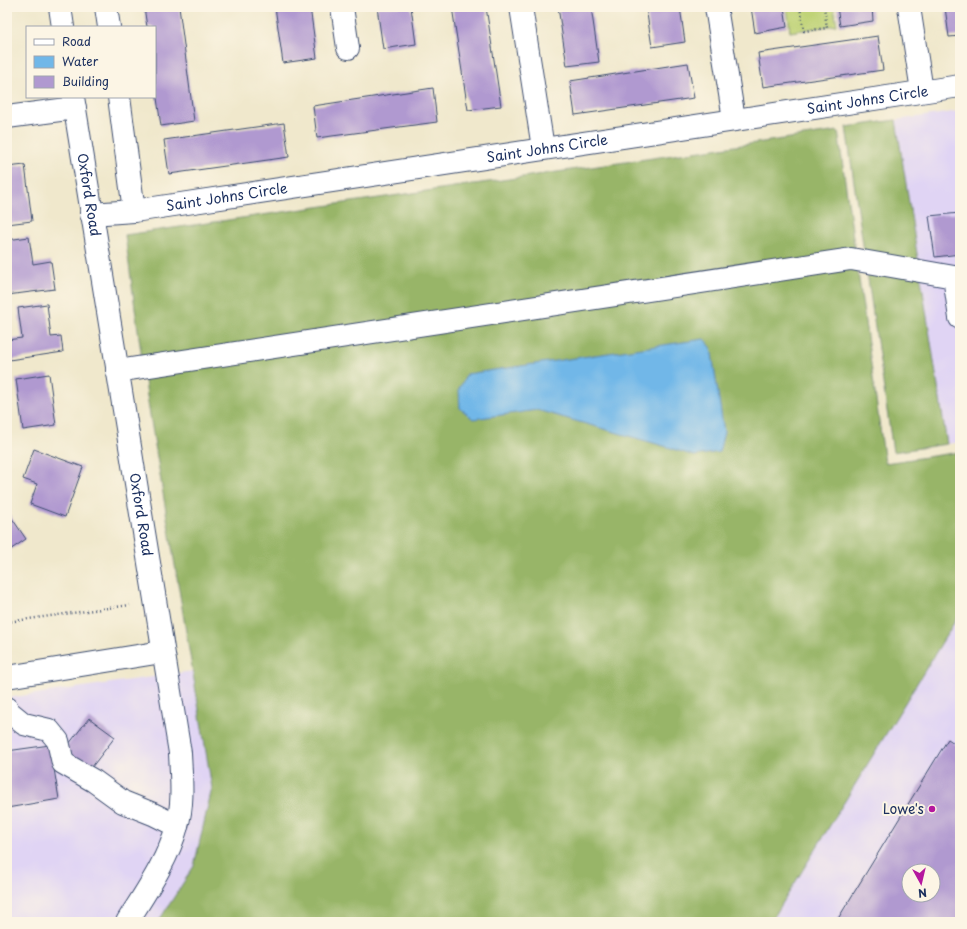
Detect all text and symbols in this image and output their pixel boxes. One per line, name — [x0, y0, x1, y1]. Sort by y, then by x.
legend — [26, 26, 156, 98]
text: Road — [62, 32, 91, 50]
text: Water — [62, 52, 99, 70]
text: Building — [62, 72, 109, 90]
street label: Saint Johns Circle — [805, 80, 930, 119]
street label: Saint Johns Circle — [485, 128, 610, 168]
street label: Oxford Road — [72, 151, 107, 238]
street label: Saint Johns Circle — [165, 177, 289, 216]
street label: Oxford Road — [124, 471, 159, 558]
place label: Lowe's — [883, 798, 924, 819]
marker: Lowe's — [927, 804, 937, 814]
north arrow — [901, 863, 941, 903]
text: N — [917, 884, 928, 902]

